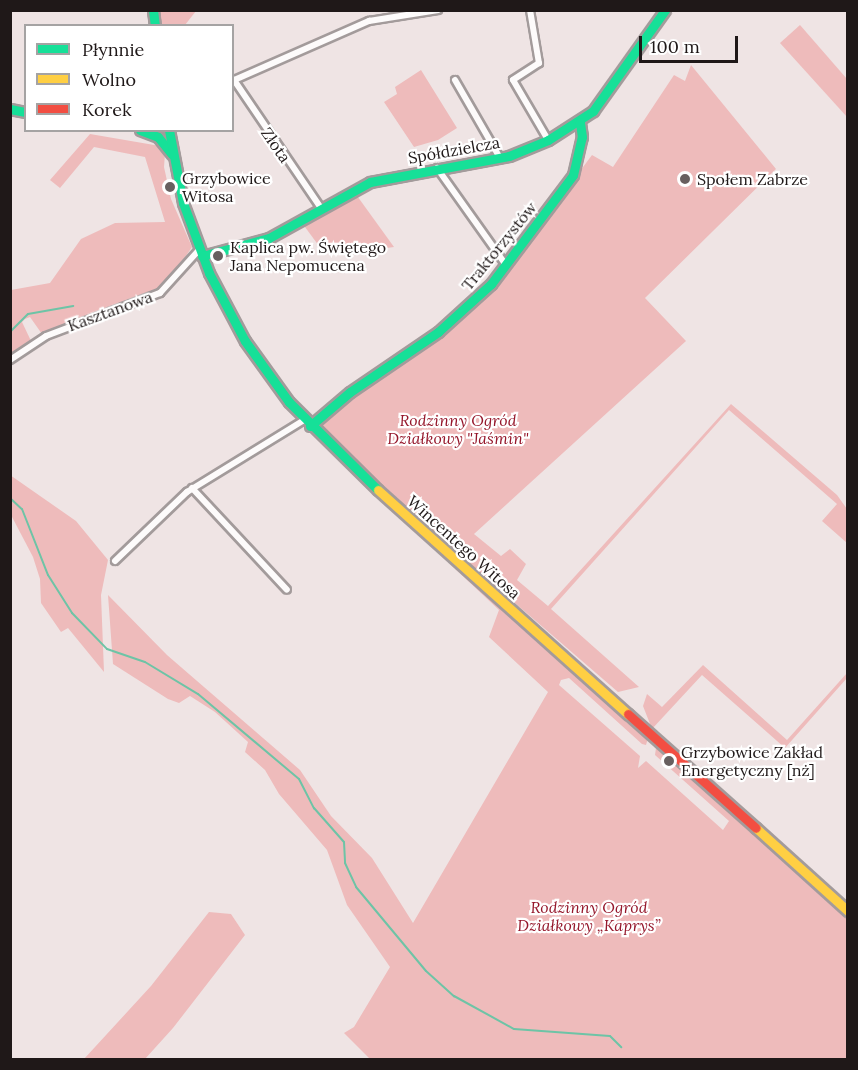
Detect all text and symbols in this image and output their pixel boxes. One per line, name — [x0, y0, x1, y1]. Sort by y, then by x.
legend — [24, 24, 234, 132]
scale bar — [642, 24, 741, 62]
text: 100 m — [650, 35, 700, 58]
text: Płynnie — [82, 38, 144, 61]
text: Wolno — [82, 68, 136, 91]
text: Korek — [82, 98, 132, 121]
street label: Złota — [257, 124, 295, 166]
street label: Spółdzielcza — [407, 132, 501, 168]
place label: Grzybowice Witosa — [182, 168, 271, 206]
place label: Społem Zabrze — [697, 169, 808, 189]
marker: Społem Zabrze — [678, 172, 692, 186]
marker: Grzybowice Witosa — [163, 180, 177, 194]
street label: Traktorzystów — [457, 198, 541, 294]
place label: Kaplica pw. Świętego Jana Nepomucena — [230, 237, 386, 275]
marker: Kaplica pw. Świętego Jana Nepomucena — [211, 249, 225, 263]
street label: Kasztanowa — [65, 287, 155, 335]
park label: Rodzinny Ogród Działkowy "Jaśmin" — [387, 410, 529, 448]
street label: Wincentego Witosa — [404, 491, 524, 603]
place label: Grzybowice Zakład Energetyczny [nż] — [681, 742, 823, 780]
marker: Grzybowice Zakład Energetyczny [nż] — [662, 754, 676, 768]
park label: Rodzinny Ogród Działkowy „Kaprys” — [517, 897, 661, 935]

